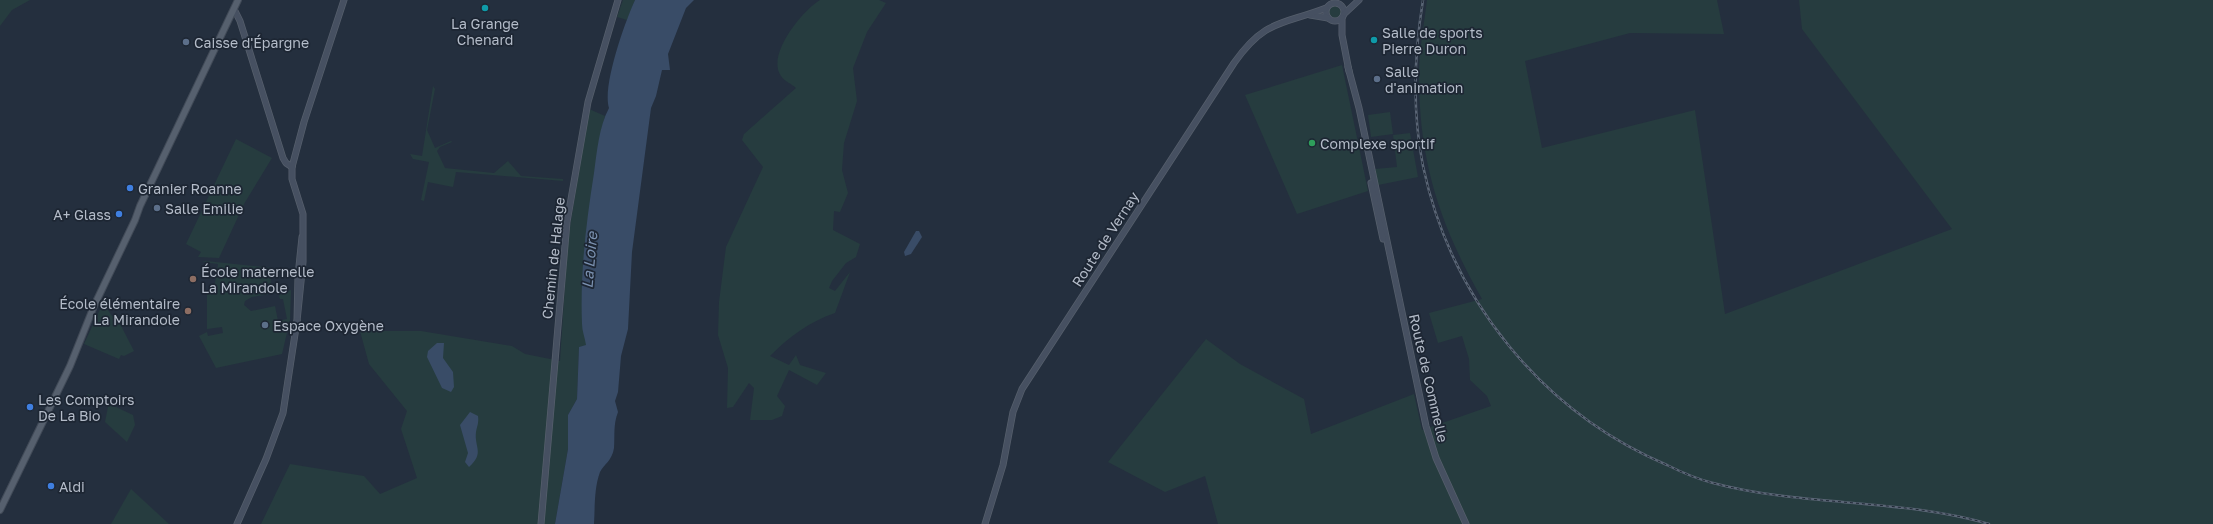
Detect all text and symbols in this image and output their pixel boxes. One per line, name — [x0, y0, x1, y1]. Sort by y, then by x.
marker: La Grange Chenard — [480, 3, 490, 13]
place label: La Grange Chenard — [451, 15, 519, 48]
place label: Salle de sports Pierre Duron — [1382, 24, 1483, 57]
place label: Caisse d'Épargne — [194, 34, 309, 51]
marker: Salle de sports Pierre Duron — [1369, 35, 1379, 45]
marker: Caisse d'Épargne — [181, 37, 191, 47]
place label: Salle d'animation — [1385, 63, 1463, 96]
marker: Salle d'animation — [1372, 74, 1382, 84]
place label: Complexe sportif — [1320, 135, 1435, 152]
marker: Complexe sportif — [1307, 138, 1317, 148]
place label: Granier Roanne — [138, 180, 242, 197]
marker: Granier Roanne — [125, 183, 135, 193]
street label: Route de Vernay — [1068, 188, 1142, 290]
street label: Chemin de Halage — [538, 196, 568, 320]
place label: Salle Emilie — [165, 200, 243, 217]
marker: Salle Emilie — [152, 203, 162, 213]
place label: A+ Glass — [53, 206, 111, 223]
marker: A+ Glass — [114, 209, 124, 219]
water label: La Loire — [578, 230, 601, 289]
place label: École maternelle La Mirandole — [201, 263, 314, 296]
marker: École maternelle La Mirandole — [188, 274, 198, 284]
place label: École élémentaire La Mirandole — [59, 295, 180, 328]
marker: École élémentaire La Mirandole — [183, 306, 193, 316]
street label: Route de Commelle — [1406, 312, 1452, 444]
place label: Espace Oxygène — [273, 317, 384, 334]
marker: Espace Oxygène — [260, 320, 270, 330]
place label: Les Comptoirs De La Bio — [38, 391, 134, 424]
marker: Les Comptoirs De La Bio — [25, 402, 35, 412]
place label: Aldi — [59, 478, 85, 495]
marker: Aldi — [46, 481, 56, 491]

